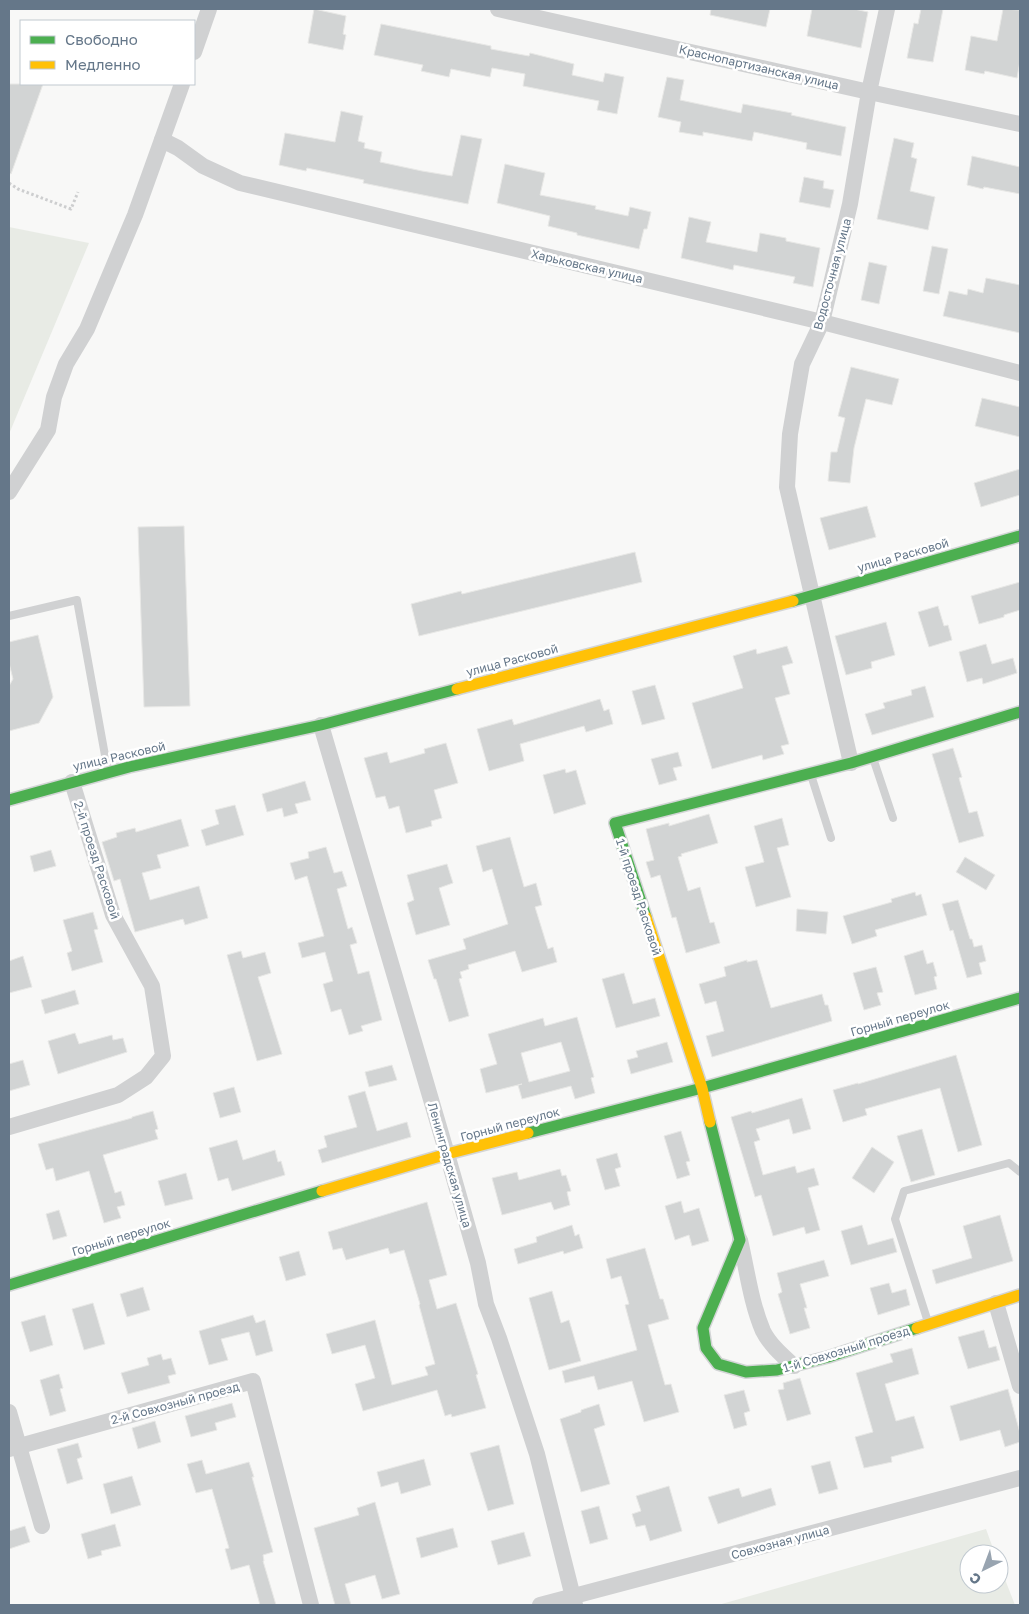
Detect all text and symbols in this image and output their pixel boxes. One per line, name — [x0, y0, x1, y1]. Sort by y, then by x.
legend — [20, 20, 195, 85]
text: Свободно — [65, 30, 138, 48]
street label: Краснопартизанская улица — [678, 41, 840, 93]
text: Медленно — [65, 55, 141, 73]
street label: Водосточная улица — [810, 217, 854, 331]
street label: Харьковская улица — [530, 246, 644, 286]
street label: улица Расковой — [856, 535, 950, 575]
street label: улица Расковой — [464, 641, 560, 679]
street label: улица Расковой — [71, 738, 167, 774]
street label: 2-й проезд Расковой — [71, 799, 123, 921]
street label: 1-й проезд Расковой — [613, 837, 665, 957]
street label: Горный переулок — [849, 997, 951, 1039]
street label: Ленинградская улица — [425, 1101, 475, 1229]
street label: Горный переулок — [459, 1103, 561, 1144]
street label: Горный переулок — [70, 1215, 172, 1259]
street label: 1-й Совхозный проезд — [781, 1323, 911, 1375]
street label: 2-й Совхозный проезд — [109, 1379, 241, 1427]
street label: Совхозная улица — [729, 1522, 831, 1562]
north arrow — [959, 1544, 1009, 1594]
text: С — [966, 1569, 984, 1589]

